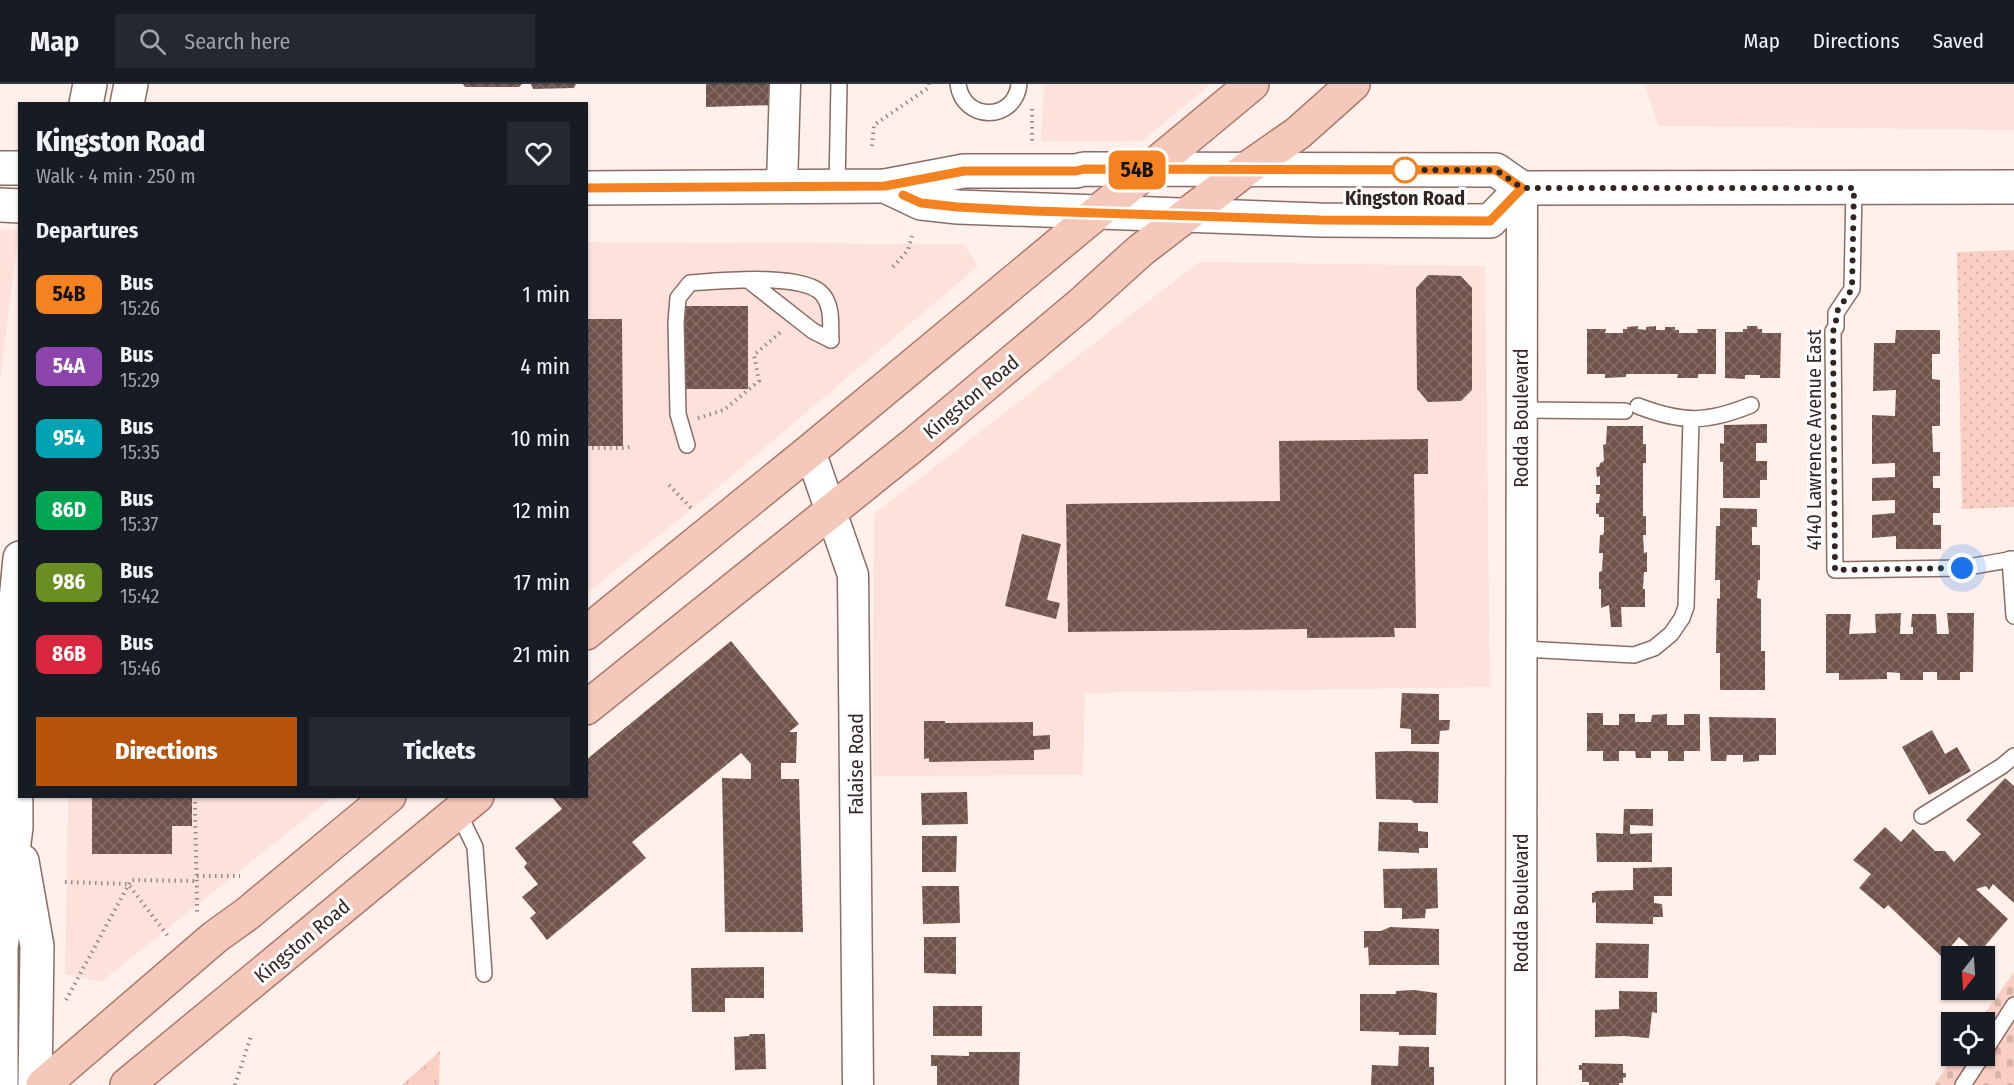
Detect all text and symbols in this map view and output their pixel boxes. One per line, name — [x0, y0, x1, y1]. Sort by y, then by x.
search box — [115, 14, 535, 68]
text: Map — [30, 25, 79, 58]
icon: search — [136, 25, 169, 58]
text: Search here — [184, 28, 290, 55]
text: Map — [1743, 28, 1780, 54]
text: Directions — [1813, 28, 1900, 54]
text: Saved — [1933, 28, 1984, 54]
button: heart — [507, 122, 570, 185]
text: Kingston Road — [36, 125, 205, 158]
line badge: 54B — [1102, 150, 1172, 190]
text: 54B — [1121, 157, 1153, 183]
marker: Kingston Road — [1392, 157, 1418, 183]
text: Walk · 4 min · 250 m — [36, 164, 196, 188]
place label: Kingston Road — [1345, 186, 1465, 210]
text: Departures — [36, 217, 138, 244]
text: Bus — [120, 269, 153, 296]
text: 54B — [53, 281, 85, 307]
text: 1 min — [522, 281, 570, 308]
text: 15:26 — [120, 296, 160, 320]
street label: 4140 Lawrence Avenue East — [1802, 329, 1826, 551]
text: Bus — [120, 341, 153, 368]
street label: Rodda Boulevard — [1509, 348, 1533, 488]
street label: Kingston Road — [918, 350, 1024, 444]
text: 54A — [53, 353, 85, 379]
text: 4 min — [520, 353, 570, 380]
text: 15:29 — [120, 368, 160, 392]
text: Bus — [120, 413, 153, 440]
text: 954 — [53, 425, 85, 451]
text: 10 min — [511, 425, 570, 452]
text: 15:35 — [120, 440, 160, 464]
text: Bus — [120, 485, 153, 512]
text: 86D — [52, 497, 86, 523]
text: 12 min — [512, 497, 570, 524]
text: 15:37 — [120, 512, 158, 536]
your location — [1947, 553, 1977, 583]
text: Bus — [120, 557, 153, 584]
text: 986 — [53, 569, 85, 595]
text: 17 min — [513, 569, 570, 596]
text: 15:42 — [120, 584, 159, 608]
text: Bus — [120, 629, 153, 656]
text: 86B — [52, 641, 86, 667]
text: 21 min — [513, 641, 570, 668]
text: 15:46 — [120, 656, 161, 680]
street label: Falaise Road — [844, 713, 868, 815]
button: Directions — [36, 717, 297, 786]
button: Tickets — [309, 717, 570, 786]
street label: Rodda Boulevard — [1509, 833, 1533, 973]
street label: Kingston Road — [249, 894, 355, 988]
north arrow — [1941, 946, 1995, 1000]
map controls — [1941, 946, 1995, 1066]
button: locate — [1941, 1012, 1995, 1066]

